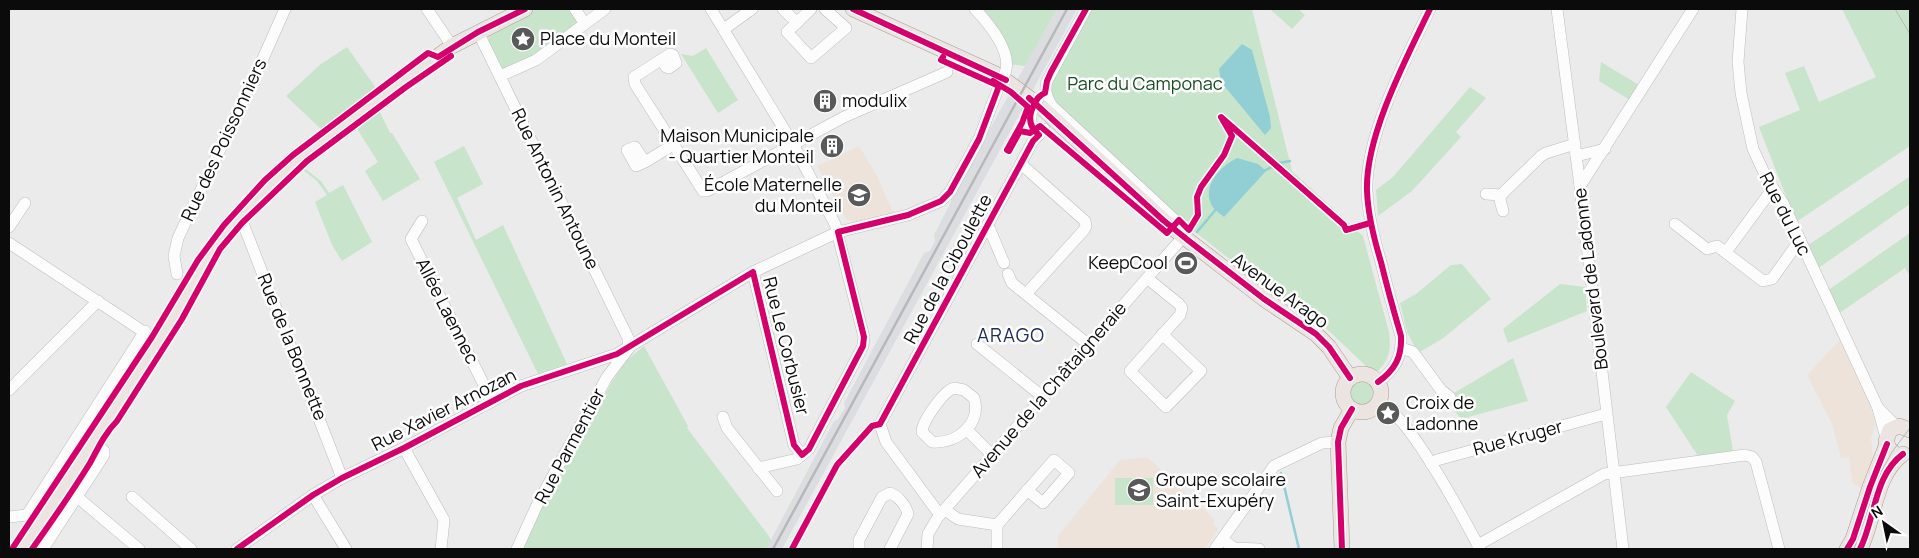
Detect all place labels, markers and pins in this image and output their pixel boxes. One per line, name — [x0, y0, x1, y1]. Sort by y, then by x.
place icon: Place du Monteil — [510, 26, 536, 52]
place label: Place du Monteil — [540, 26, 676, 50]
building icon: modulix — [812, 88, 838, 114]
place label: modulix — [842, 88, 908, 112]
place label: Maison Municipale - Quartier Monteil — [660, 123, 814, 168]
building icon: Maison Municipale - Quartier Monteil — [819, 133, 845, 159]
place label: École Maternelle du Monteil — [704, 172, 842, 217]
school or university icon: École Maternelle du Monteil — [846, 182, 872, 208]
place label: KeepCool — [1088, 250, 1168, 274]
sports icon: KeepCool — [1173, 250, 1199, 276]
place label: Croix de Ladonne — [1406, 390, 1478, 435]
place icon: Croix de Ladonne — [1375, 400, 1401, 426]
place label: Groupe scolaire Saint-Exupéry — [1156, 467, 1286, 512]
school or university icon: Groupe scolaire Saint-Exupéry — [1126, 477, 1152, 503]

